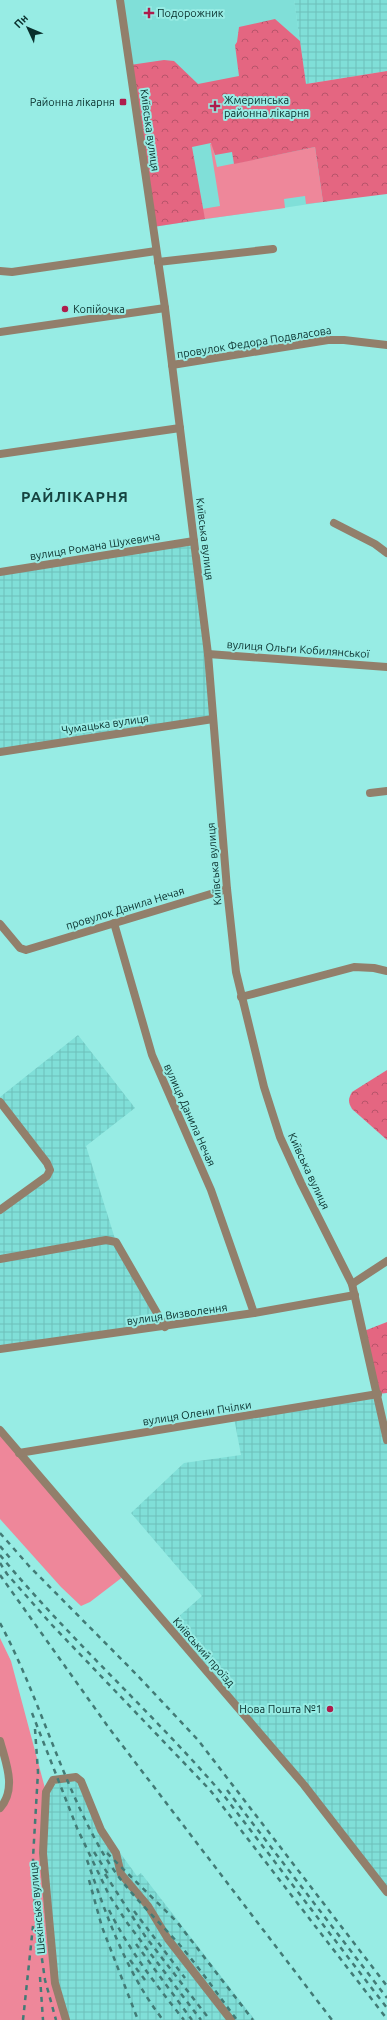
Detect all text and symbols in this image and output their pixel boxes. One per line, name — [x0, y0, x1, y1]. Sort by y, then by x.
place label: Подорожник — [157, 7, 224, 19]
north arrow — [8, 8, 48, 48]
marker: Подорожник — [144, 8, 154, 18]
text: Пн — [11, 12, 30, 30]
street label: Київська вулиця — [138, 88, 162, 172]
place label: Жмеринська районна лікарня — [224, 94, 309, 119]
place label: Районна лікарня — [30, 96, 115, 108]
marker: Районна лікарня — [118, 97, 128, 107]
marker: Жмеринська районна лікарня — [209, 100, 221, 112]
place label: Копійочка — [73, 303, 125, 315]
marker: Копійочка — [60, 304, 70, 314]
street label: провулок Федора Подвласова — [176, 324, 332, 360]
district label: РАЙЛІКАРНЯ — [21, 487, 129, 505]
street label: Київська вулиця — [194, 497, 216, 581]
street label: вулиця Романа Шухевича — [29, 530, 161, 562]
street label: вулиця Ольги Кобилянської — [226, 638, 370, 660]
street label: Чумацька вулиця — [61, 712, 149, 736]
street label: Київська вулиця — [204, 822, 224, 906]
street label: провулок Данила Нечая — [64, 884, 186, 932]
street label: вулиця Данила Нечая — [162, 1062, 218, 1168]
street label: Київська вулиця — [286, 1131, 332, 1211]
street label: вулиця Визволення — [126, 1301, 228, 1327]
street label: вулиця Олени Пчілки — [142, 1398, 252, 1428]
street label: Київський проїзд — [171, 1615, 238, 1689]
place label: Нова Пошта №1 — [239, 1703, 322, 1715]
marker: Нова Пошта №1 — [325, 1704, 335, 1714]
street label: Шекінська вулиця — [27, 1861, 47, 1955]

